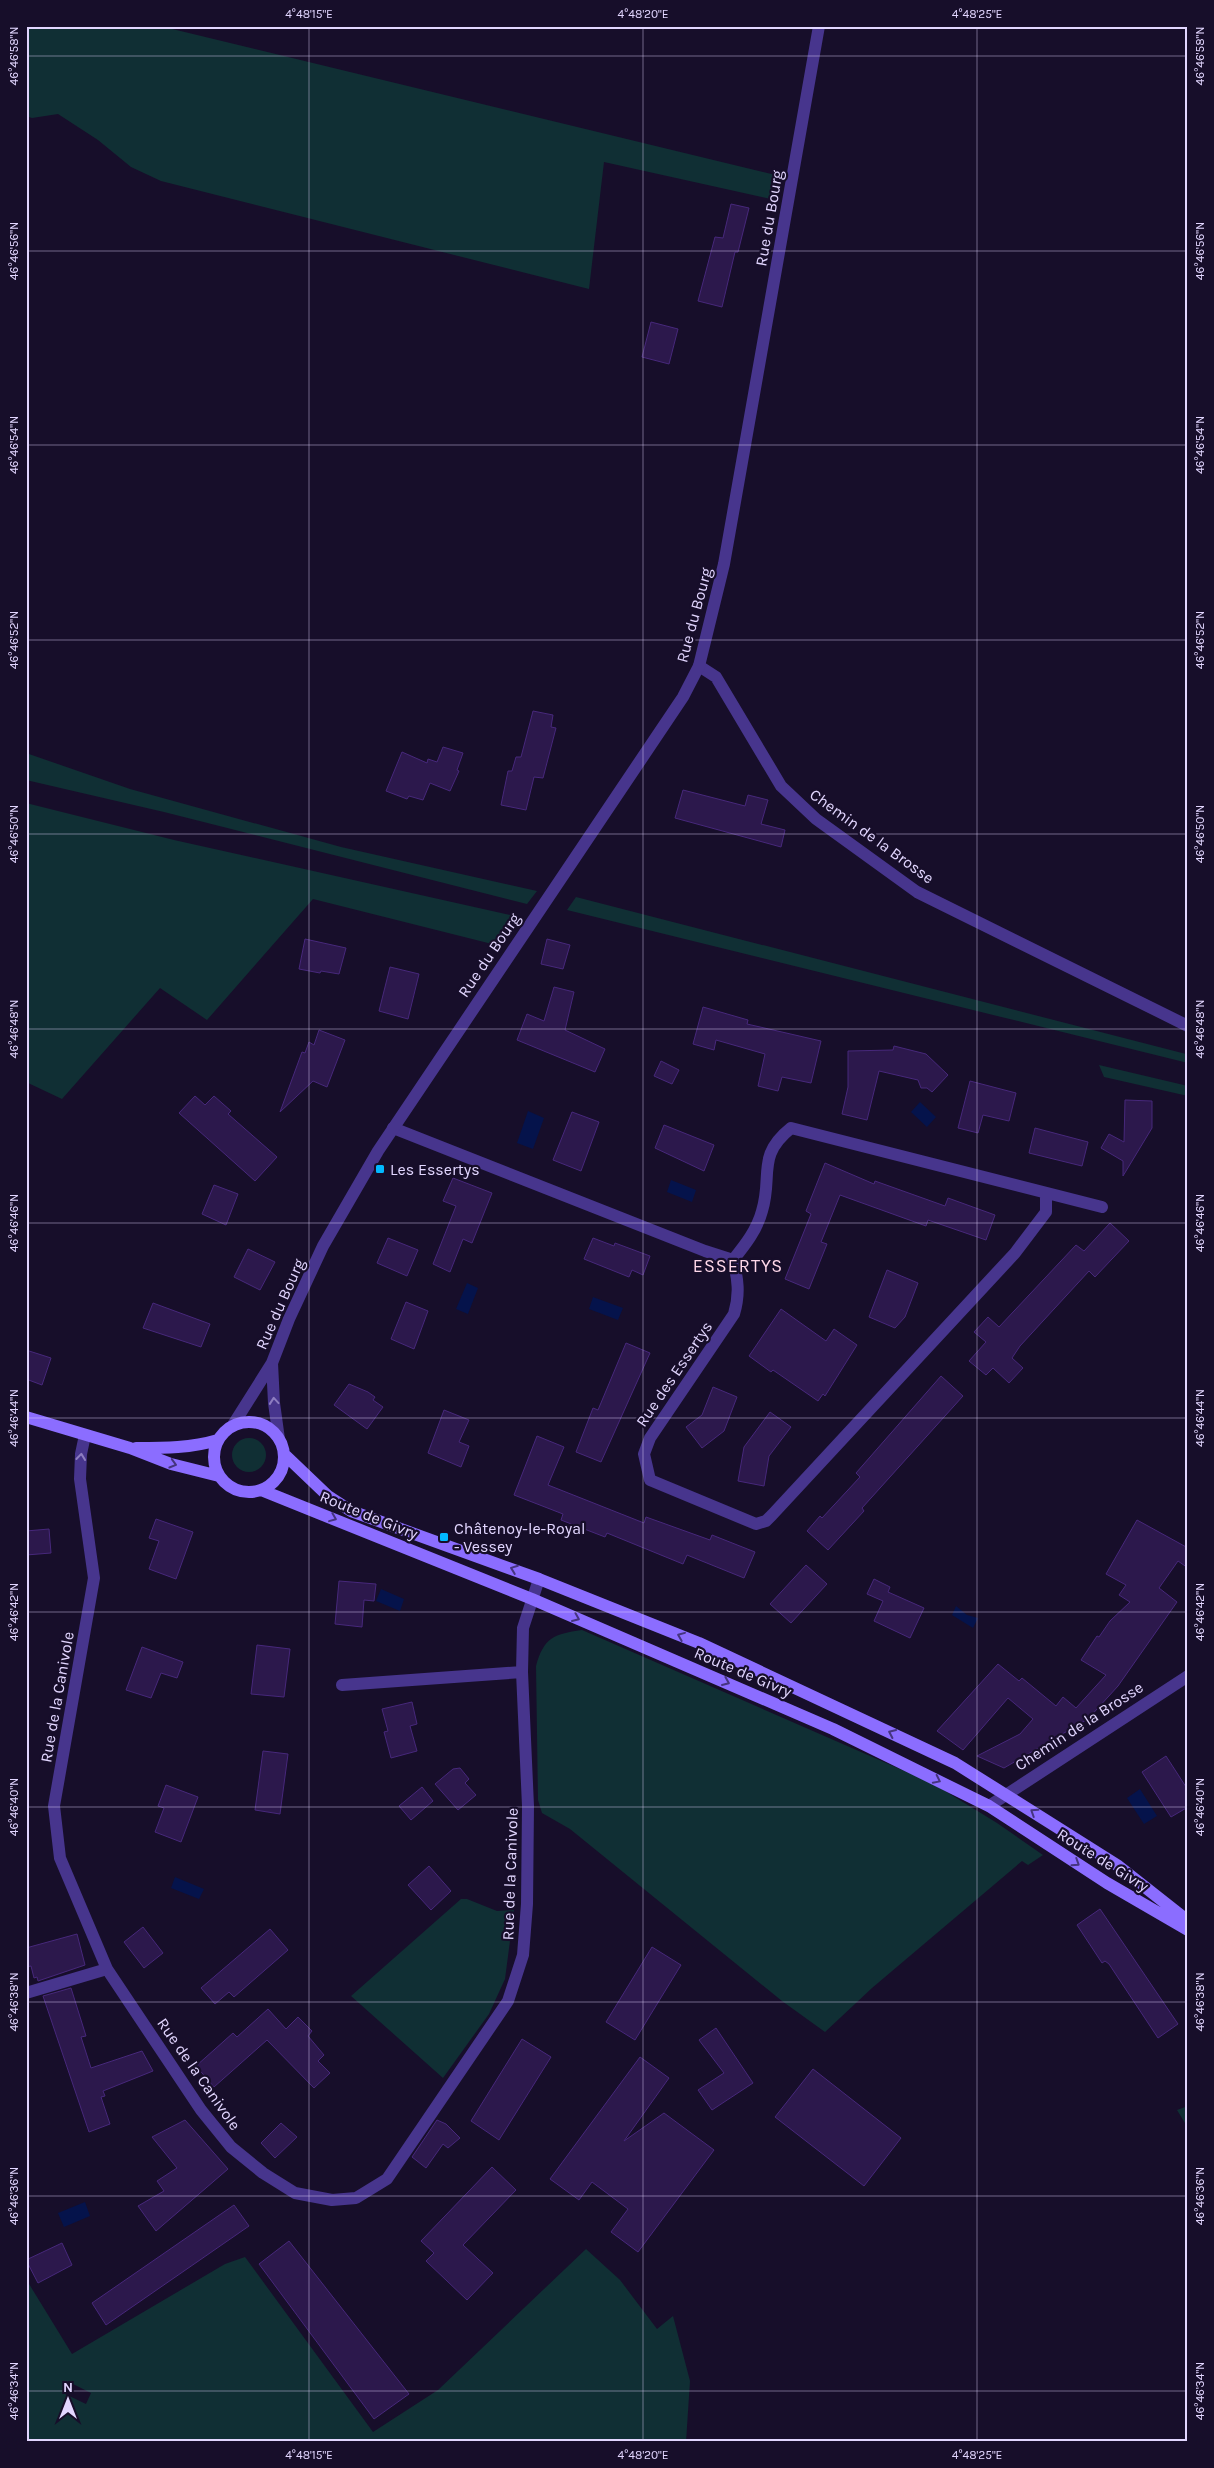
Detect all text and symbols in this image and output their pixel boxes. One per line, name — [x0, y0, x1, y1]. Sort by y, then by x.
text: 4°48'15"E — [285, 7, 333, 21]
text: 4°48'20"E — [618, 7, 668, 21]
text: 4°48'25"E — [952, 7, 1002, 21]
text: 46°46'58"N — [7, 27, 21, 85]
text: 46°46'58"N — [1193, 27, 1207, 85]
street label: Rue du Bourg — [751, 168, 787, 268]
text: 46°46'56"N — [7, 222, 21, 280]
text: 46°46'56"N — [1193, 222, 1207, 280]
text: 46°46'54"N — [7, 416, 21, 474]
text: 46°46'54"N — [1193, 416, 1207, 474]
street label: Rue du Bourg — [672, 565, 716, 665]
text: 46°46'52"N — [7, 611, 21, 669]
text: 46°46'52"N — [1193, 611, 1207, 669]
street label: Chemin de la Brosse — [806, 785, 938, 887]
text: 46°46'50"N — [7, 805, 21, 863]
text: 46°46'50"N — [1193, 805, 1207, 863]
street label: Rue du Bourg — [454, 909, 524, 1001]
text: 46°46'48"N — [7, 1000, 21, 1058]
text: 46°46'48"N — [1193, 1000, 1207, 1058]
place label: Les Essertys — [390, 1160, 480, 1179]
marker: Les Essertys — [374, 1163, 386, 1175]
text: 46°46'46"N — [7, 1194, 21, 1252]
text: 46°46'46"N — [1193, 1194, 1207, 1252]
district label: ESSERTYS — [693, 1255, 783, 1277]
street label: Rue du Bourg — [252, 1256, 308, 1352]
street label: Rue des Essertys — [632, 1318, 716, 1430]
text: 46°46'44"N — [7, 1389, 21, 1447]
text: 46°46'44"N — [1193, 1389, 1207, 1447]
one-way arrow — [269, 1397, 280, 1405]
one-way arrow — [75, 1452, 86, 1460]
one-way arrow — [169, 1459, 177, 1469]
street label: Route de Givry — [317, 1487, 421, 1544]
one-way arrow — [328, 1511, 337, 1522]
place label: Châtenoy-le-Royal - Vessey — [454, 1519, 585, 1556]
marker: Châtenoy-le-Royal - Vessey — [438, 1531, 450, 1543]
one-way arrow — [510, 1565, 519, 1575]
text: 46°46'42"N — [7, 1583, 21, 1641]
text: 46°46'42"N — [1193, 1583, 1207, 1641]
one-way arrow — [571, 1612, 580, 1623]
street label: Rue de la Canivole — [36, 1630, 78, 1764]
one-way arrow — [677, 1632, 686, 1642]
street label: Route de Givry — [691, 1643, 795, 1701]
one-way arrow — [721, 1676, 730, 1687]
street label: Chemin de la Brosse — [1011, 1677, 1147, 1775]
one-way arrow — [888, 1729, 897, 1740]
one-way arrow — [932, 1774, 941, 1784]
text: 46°46'40"N — [7, 1778, 21, 1836]
text: 46°46'40"N — [1193, 1778, 1207, 1836]
street label: Rue de la Canivole — [498, 1807, 522, 1941]
one-way arrow — [1030, 1809, 1040, 1818]
street label: Route de Givry — [1054, 1824, 1153, 1896]
one-way arrow — [1070, 1857, 1079, 1867]
text: 46°46'38"N — [7, 1972, 21, 2032]
text: 46°46'38"N — [1193, 1972, 1207, 2032]
street label: Rue de la Canivole — [153, 2014, 245, 2134]
text: 46°46'36"N — [7, 2167, 21, 2225]
text: 46°46'36"N — [1193, 2167, 1207, 2225]
text: 46°46'34"N — [7, 2362, 21, 2420]
text: 46°46'34"N — [1193, 2362, 1207, 2420]
north arrow — [42, 2376, 92, 2426]
text: N — [63, 2379, 73, 2396]
text: 4°48'15"E — [285, 2448, 333, 2462]
text: 4°48'20"E — [618, 2448, 668, 2462]
text: 4°48'25"E — [952, 2448, 1002, 2462]

